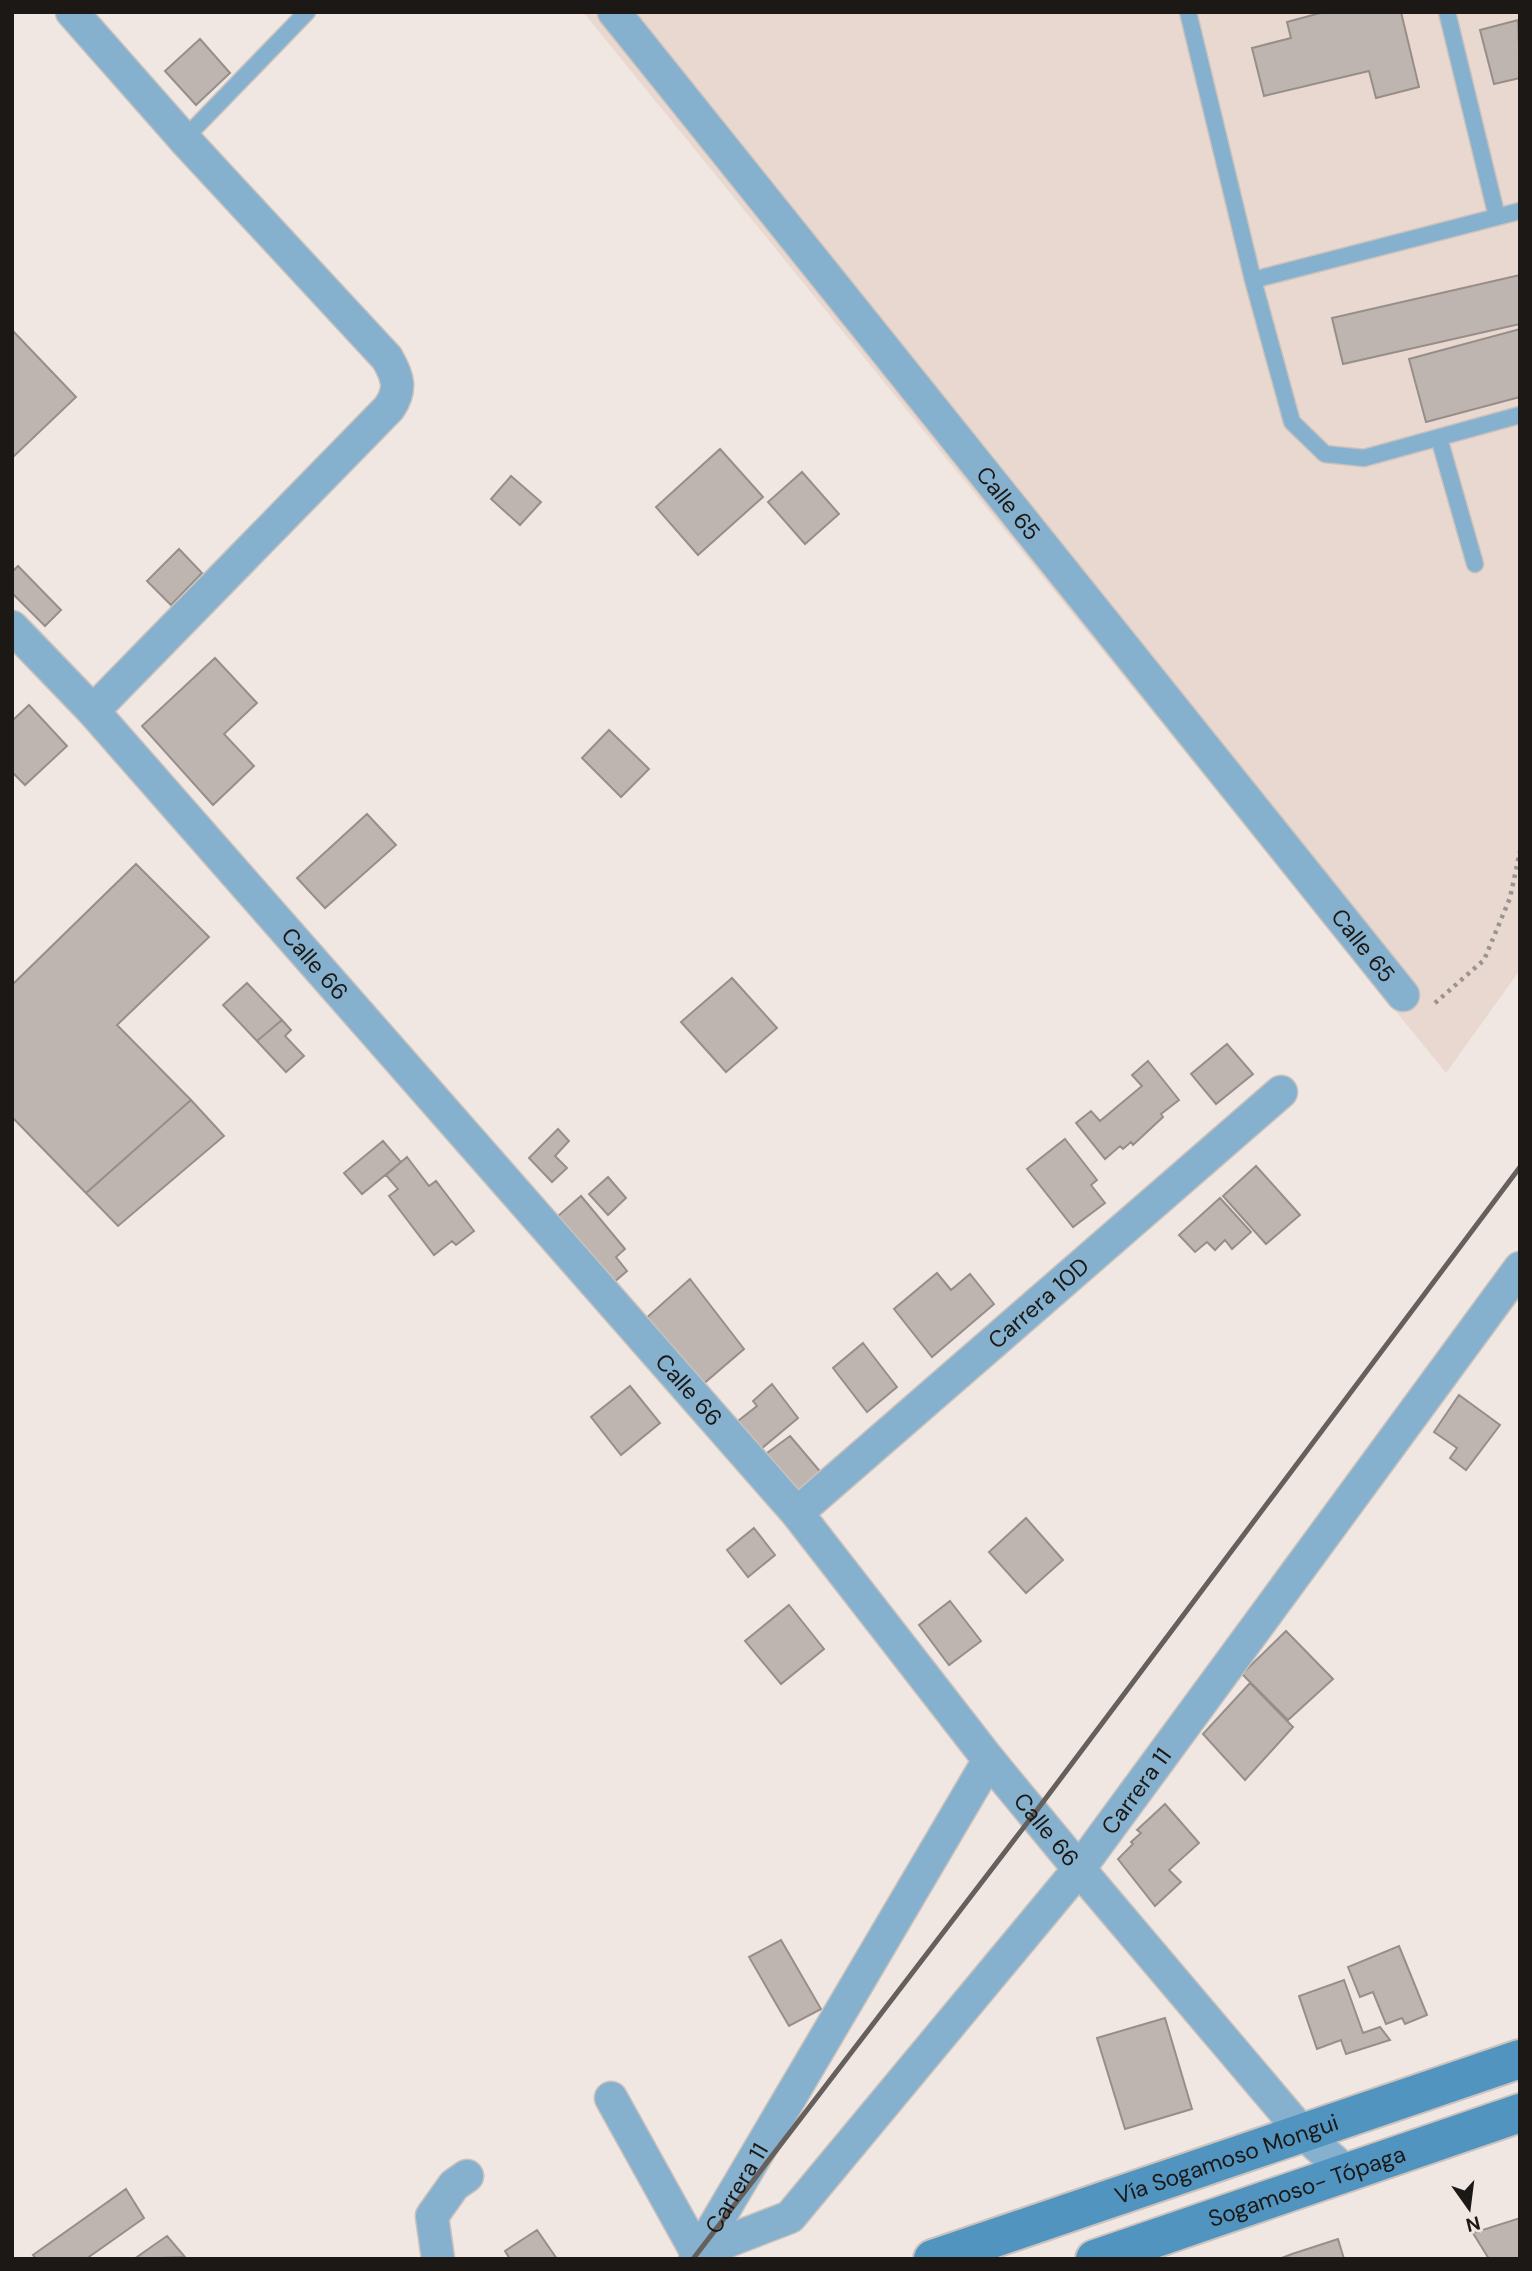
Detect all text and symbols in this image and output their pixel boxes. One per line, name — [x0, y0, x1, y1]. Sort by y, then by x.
street label: Calle 65 — [970, 460, 1047, 546]
street label: Calle 65 — [1324, 902, 1402, 989]
street label: Calle 66 — [275, 921, 355, 1006]
street label: Carrera 10D — [982, 1251, 1095, 1355]
street label: Calle 66 — [649, 1347, 729, 1433]
street label: Carrera 11 — [1094, 1742, 1178, 1840]
street label: Calle 66 — [1007, 1786, 1086, 1873]
street label: Vía Sogamoso Mongui — [1111, 2107, 1342, 2211]
street label: Carrera 11 — [698, 2138, 775, 2239]
street label: Sogamoso- Tópaga — [1204, 2138, 1409, 2234]
north arrow — [1434, 2173, 1504, 2243]
text: N — [1463, 2210, 1483, 2238]

